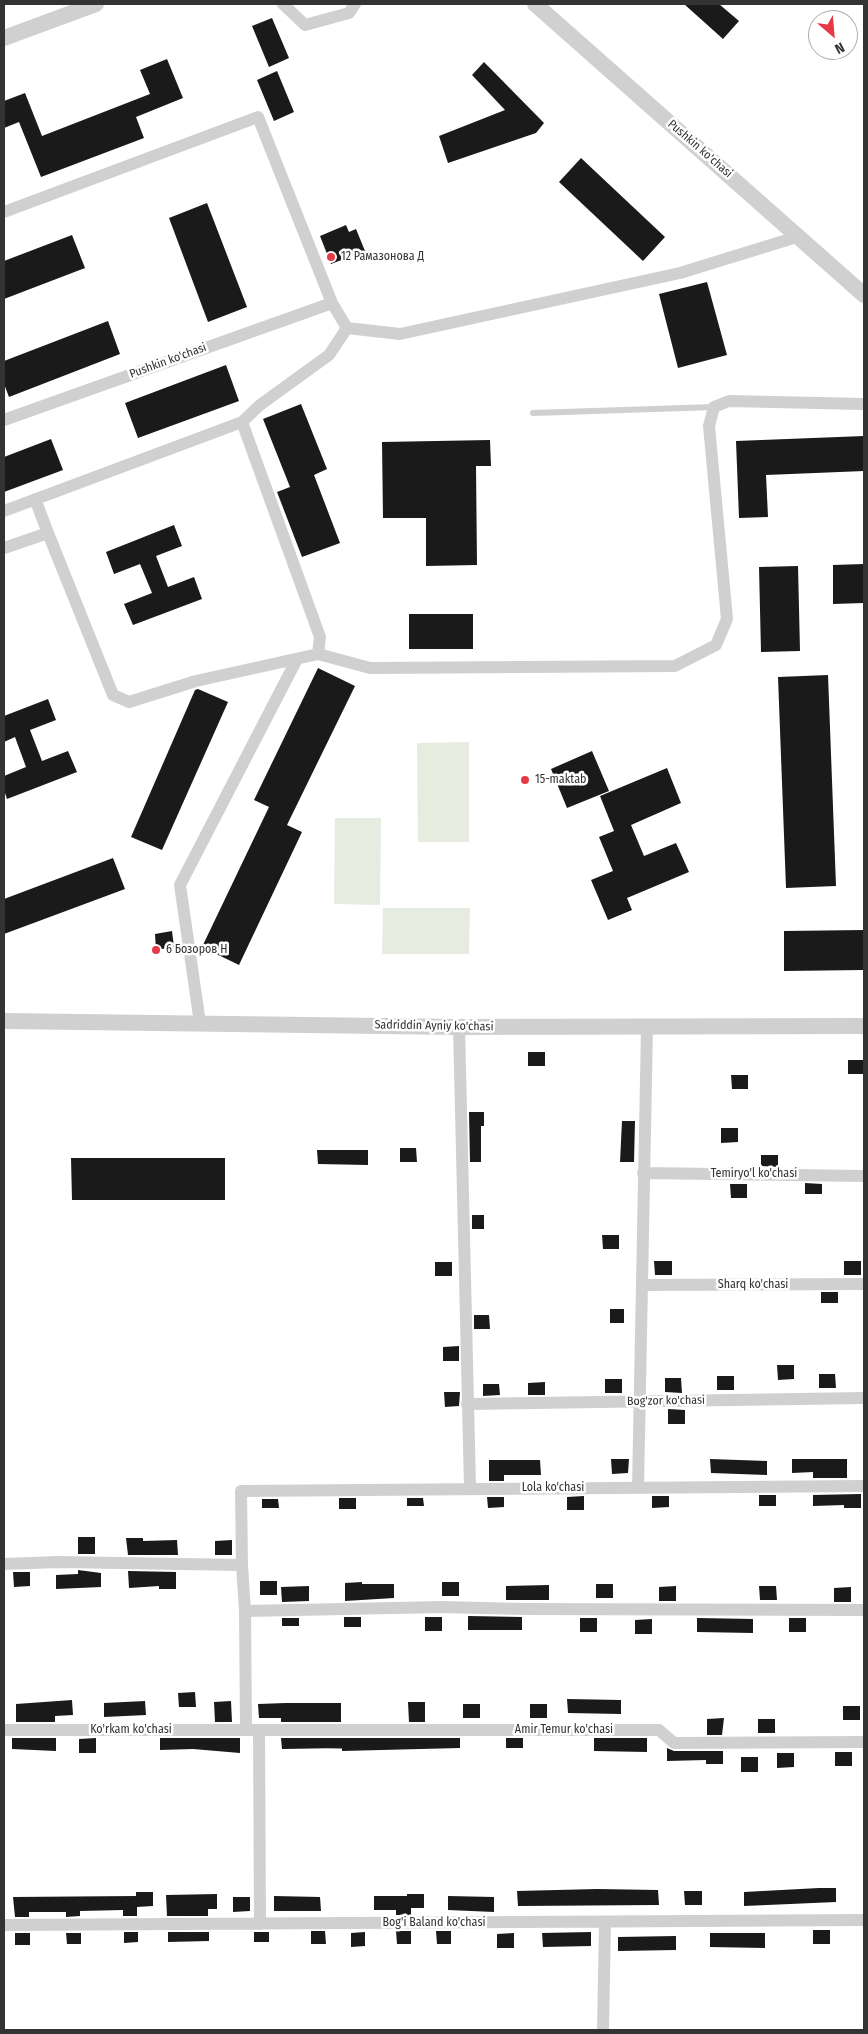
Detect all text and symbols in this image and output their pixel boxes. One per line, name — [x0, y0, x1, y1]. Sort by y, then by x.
north arrow — [808, 10, 858, 60]
text: N — [832, 38, 847, 57]
street label: Pushkin ko'chasi — [665, 117, 735, 181]
place label: 12 Рамазонова Д — [341, 250, 424, 264]
marker: 12 Рамазонова Д — [325, 251, 337, 263]
street label: Pushkin ko'chasi — [128, 340, 208, 382]
place label: 15-maktab — [535, 773, 586, 787]
marker: 15-maktab — [519, 774, 531, 786]
place label: 6 Бозоров Н — [166, 943, 227, 957]
marker: 6 Бозоров Н — [150, 944, 162, 956]
street label: Sadriddin Ayniy ko'chasi — [374, 1018, 494, 1034]
street label: Temiryo'l ko'chasi — [711, 1167, 797, 1181]
street label: Sharq ko'chasi — [718, 1278, 788, 1292]
street label: Bog'zor ko'chasi — [627, 1393, 705, 1409]
street label: Lola ko'chasi — [522, 1481, 584, 1495]
street label: Ko'rkam ko'chasi — [90, 1723, 172, 1737]
street label: Amir Temur ko'chasi — [515, 1723, 613, 1737]
street label: Bog'i Baland ko'chasi — [382, 1916, 486, 1930]

